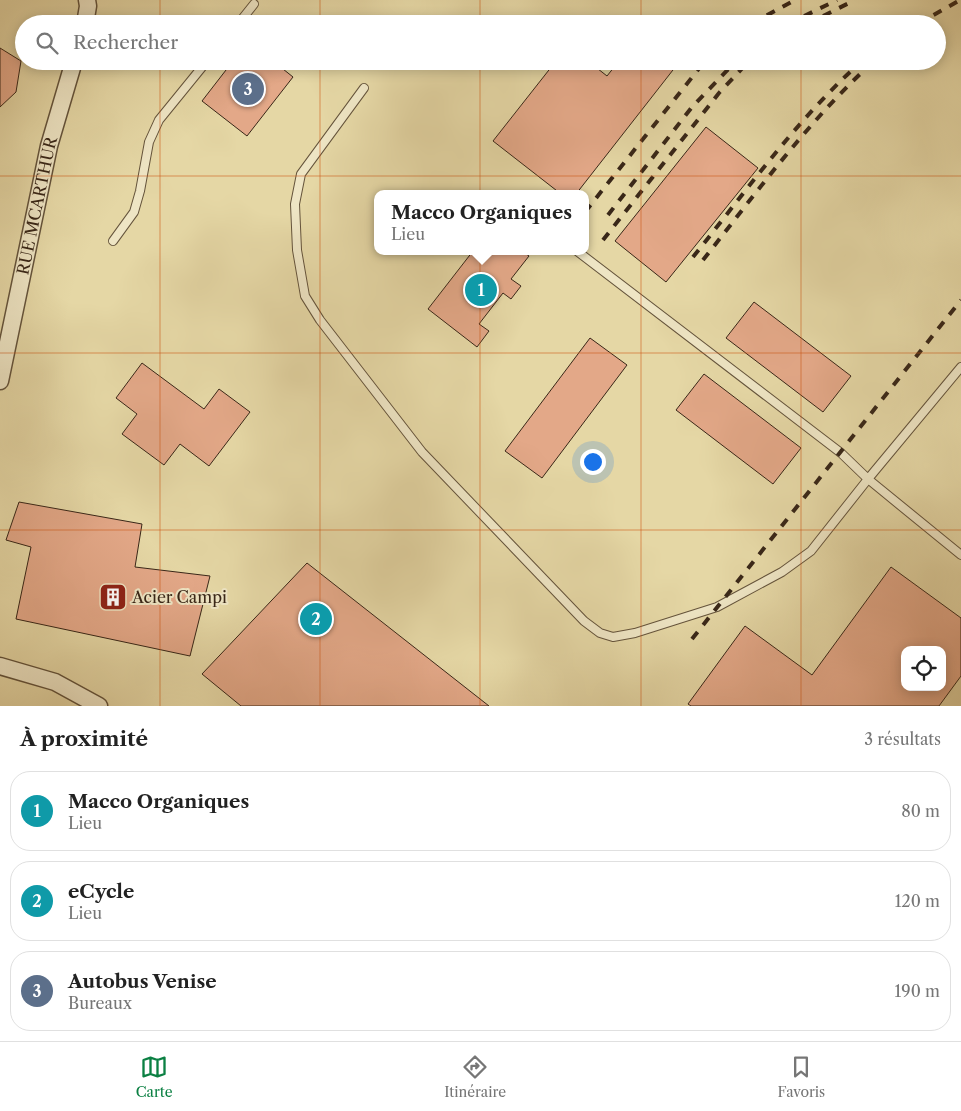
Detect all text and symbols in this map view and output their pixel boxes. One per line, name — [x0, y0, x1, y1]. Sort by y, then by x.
search box — [15, 15, 946, 70]
icon: search — [33, 29, 61, 57]
text: Rechercher — [73, 31, 178, 54]
pin: 3 — [232, 70, 264, 108]
street label: RUE MCARTHUR — [12, 133, 62, 277]
popup — [374, 190, 589, 255]
text: Macco Organiques — [391, 201, 572, 224]
text: Lieu — [391, 224, 425, 244]
pin: 1 — [465, 271, 497, 309]
your location — [580, 449, 606, 475]
building icon: Acier Campi — [98, 582, 128, 612]
place label: Acier Campi — [131, 587, 227, 607]
pin: 2 — [300, 600, 332, 638]
map controls — [901, 646, 946, 691]
button: locate — [901, 646, 946, 691]
text: À proximité — [20, 726, 148, 751]
text: 3 résultats — [864, 729, 941, 749]
text: Macco Organiques — [68, 790, 249, 813]
text: 1 — [33, 801, 41, 821]
text: 80 m — [901, 801, 940, 821]
text: Lieu — [68, 813, 102, 833]
text: eCycle — [68, 880, 134, 903]
text: 2 — [32, 891, 42, 911]
text: 120 m — [895, 891, 940, 911]
text: Lieu — [68, 903, 102, 923]
text: Autobus Venise — [68, 970, 217, 993]
text: 3 — [32, 981, 42, 1001]
text: 190 m — [895, 981, 940, 1001]
text: Bureaux — [68, 993, 132, 1013]
tab: Carte — [136, 1053, 173, 1101]
tab: Itinéraire — [444, 1053, 506, 1101]
tab: Favoris — [778, 1053, 825, 1101]

